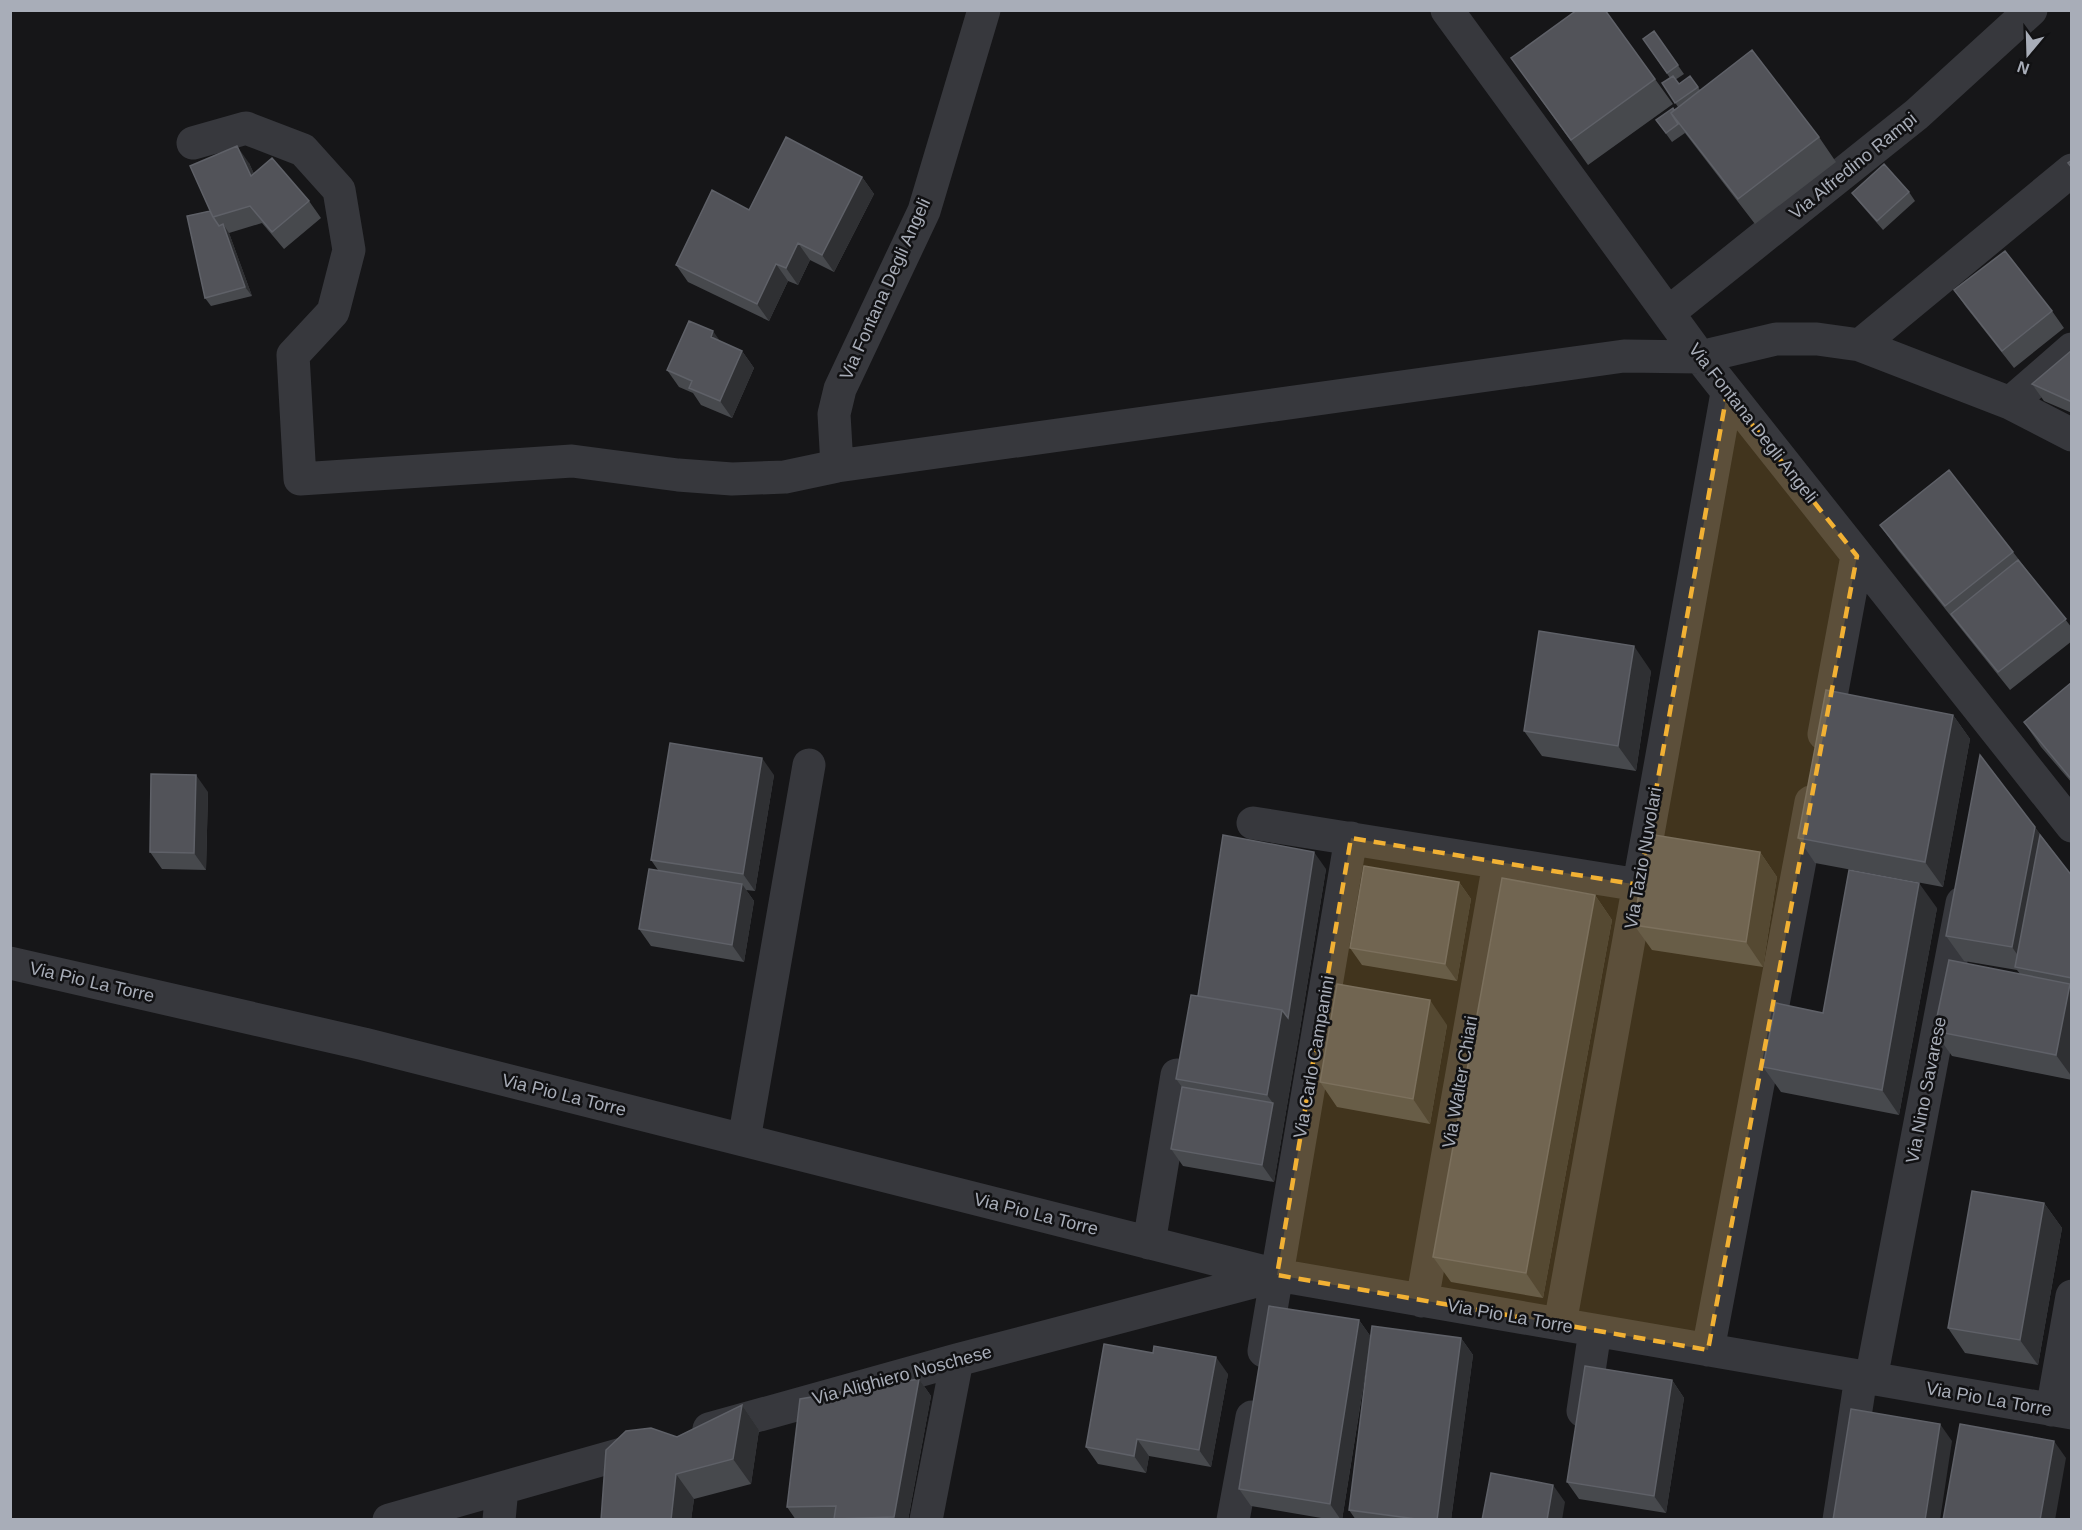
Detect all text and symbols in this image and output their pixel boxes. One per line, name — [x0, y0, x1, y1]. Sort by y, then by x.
north arrow — [1998, 24, 2058, 84]
text: N — [2015, 58, 2032, 78]
street label: Via Alfredino Rampi — [1785, 109, 1921, 223]
street label: Via Fontana Degli Angeli — [836, 195, 934, 383]
street label: Via Fontana Degli Angeli — [1685, 339, 1821, 507]
street label: Via Tazio Nuvolari — [1621, 786, 1665, 930]
street label: Via Pio La Torre — [28, 958, 156, 1006]
street label: Via Carlo Campanini — [1290, 974, 1338, 1140]
street label: Via Walter Chiari — [1439, 1014, 1481, 1150]
street label: Via Nino Savarese — [1902, 1015, 1950, 1165]
street label: Via Pio La Torre — [500, 1070, 628, 1120]
street label: Via Pio La Torre — [972, 1189, 1100, 1239]
street label: Via Pio La Torre — [1446, 1295, 1574, 1337]
street label: Via Alighiero Noschese — [810, 1341, 994, 1409]
street label: Via Pio La Torre — [1925, 1378, 2053, 1420]

